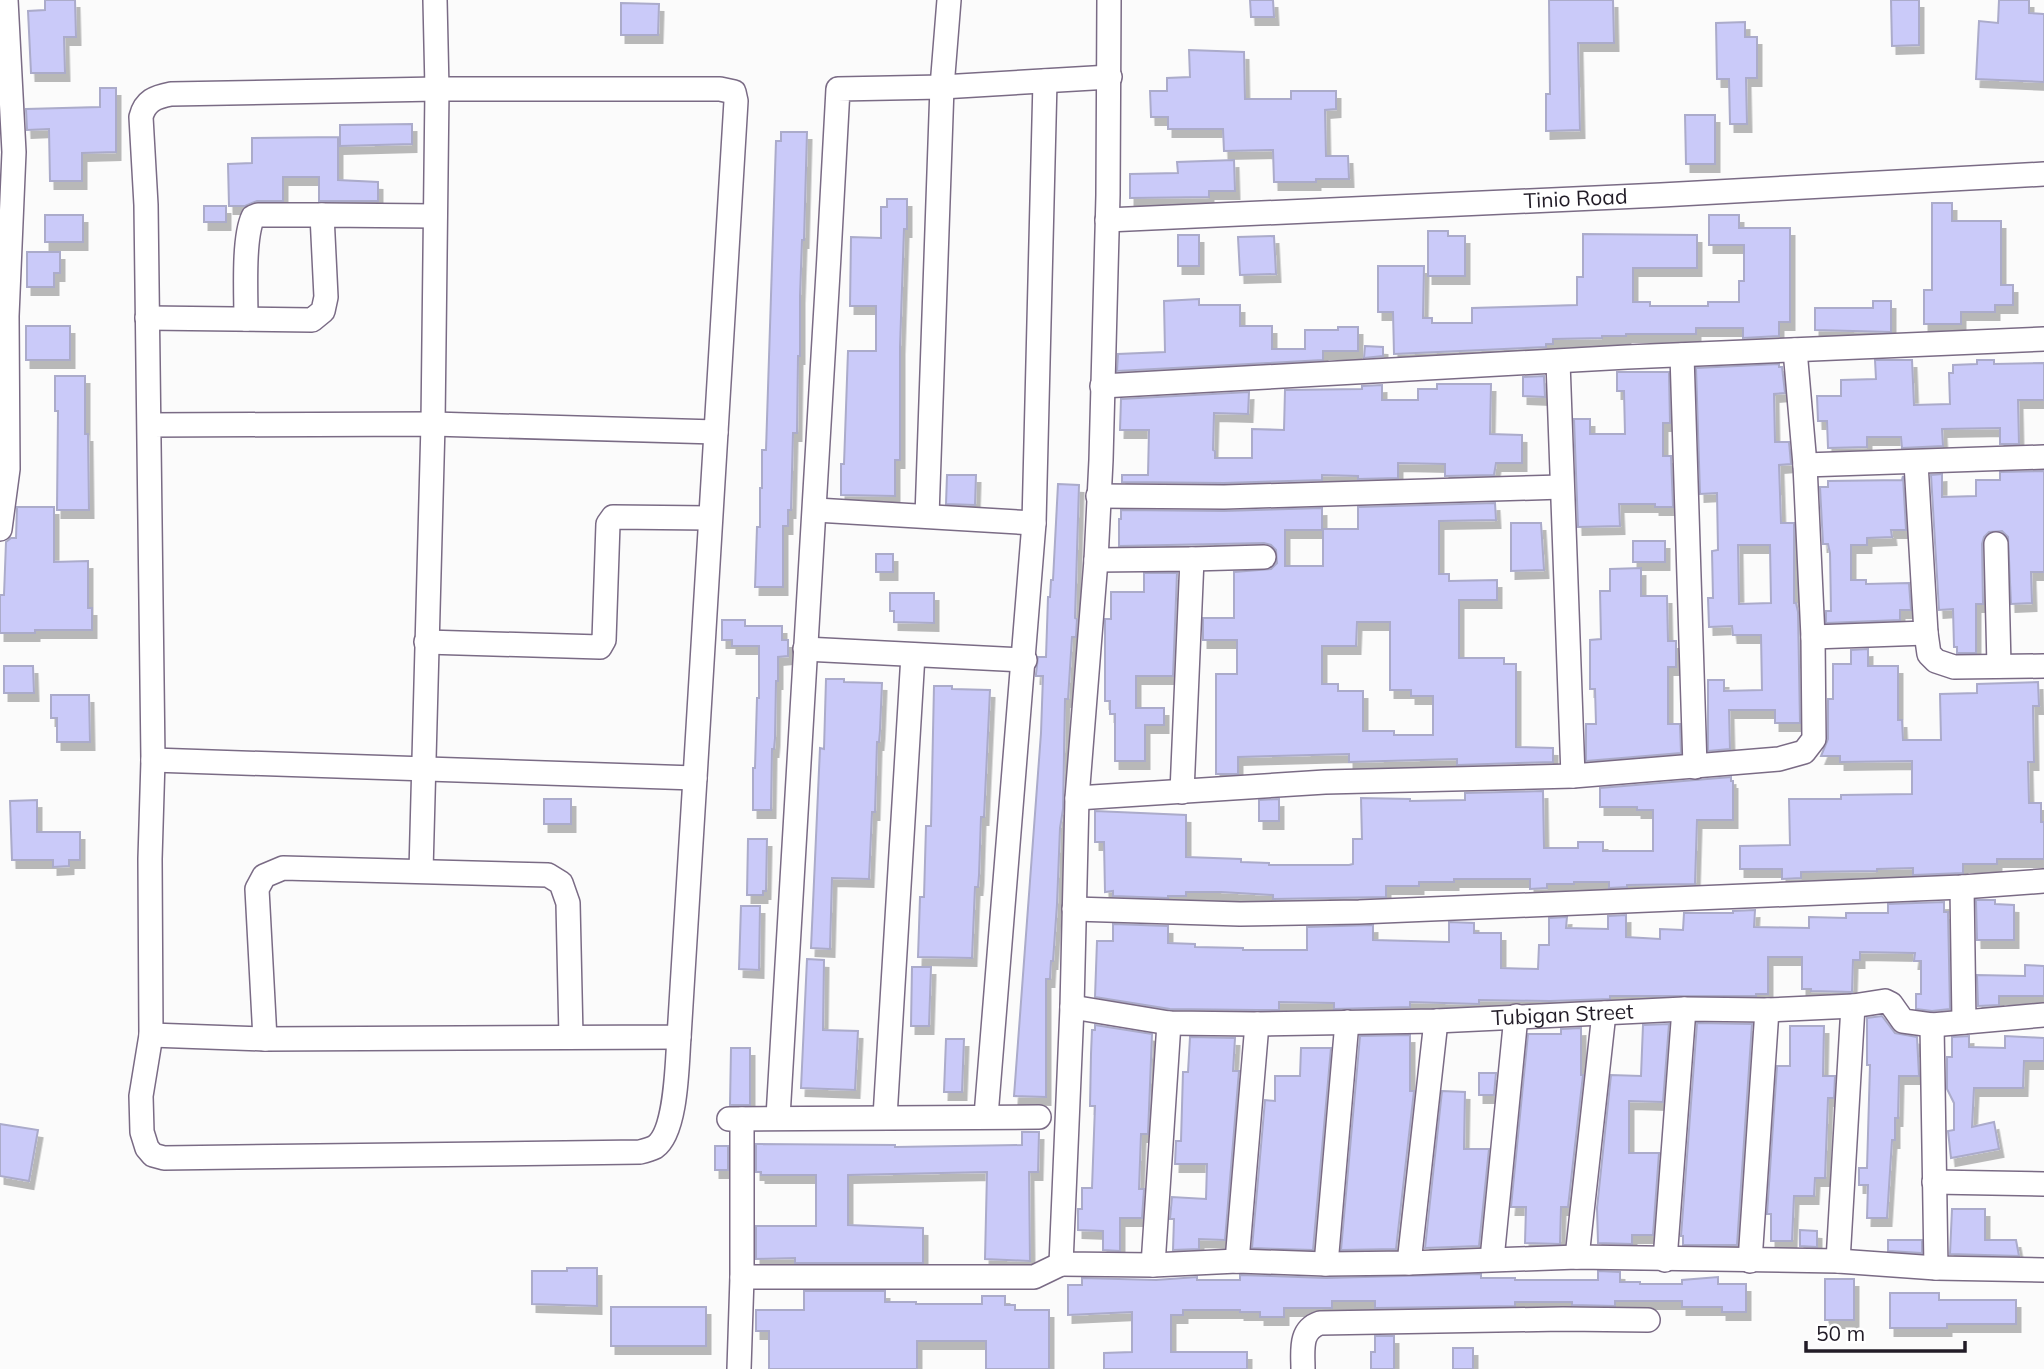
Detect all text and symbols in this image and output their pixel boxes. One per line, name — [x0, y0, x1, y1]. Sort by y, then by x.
street label: Tinio Road — [1523, 183, 1628, 213]
street label: Tubigan Street — [1491, 997, 1634, 1030]
scale bar — [1806, 1310, 1965, 1354]
text: 50 m — [1816, 1320, 1865, 1346]

